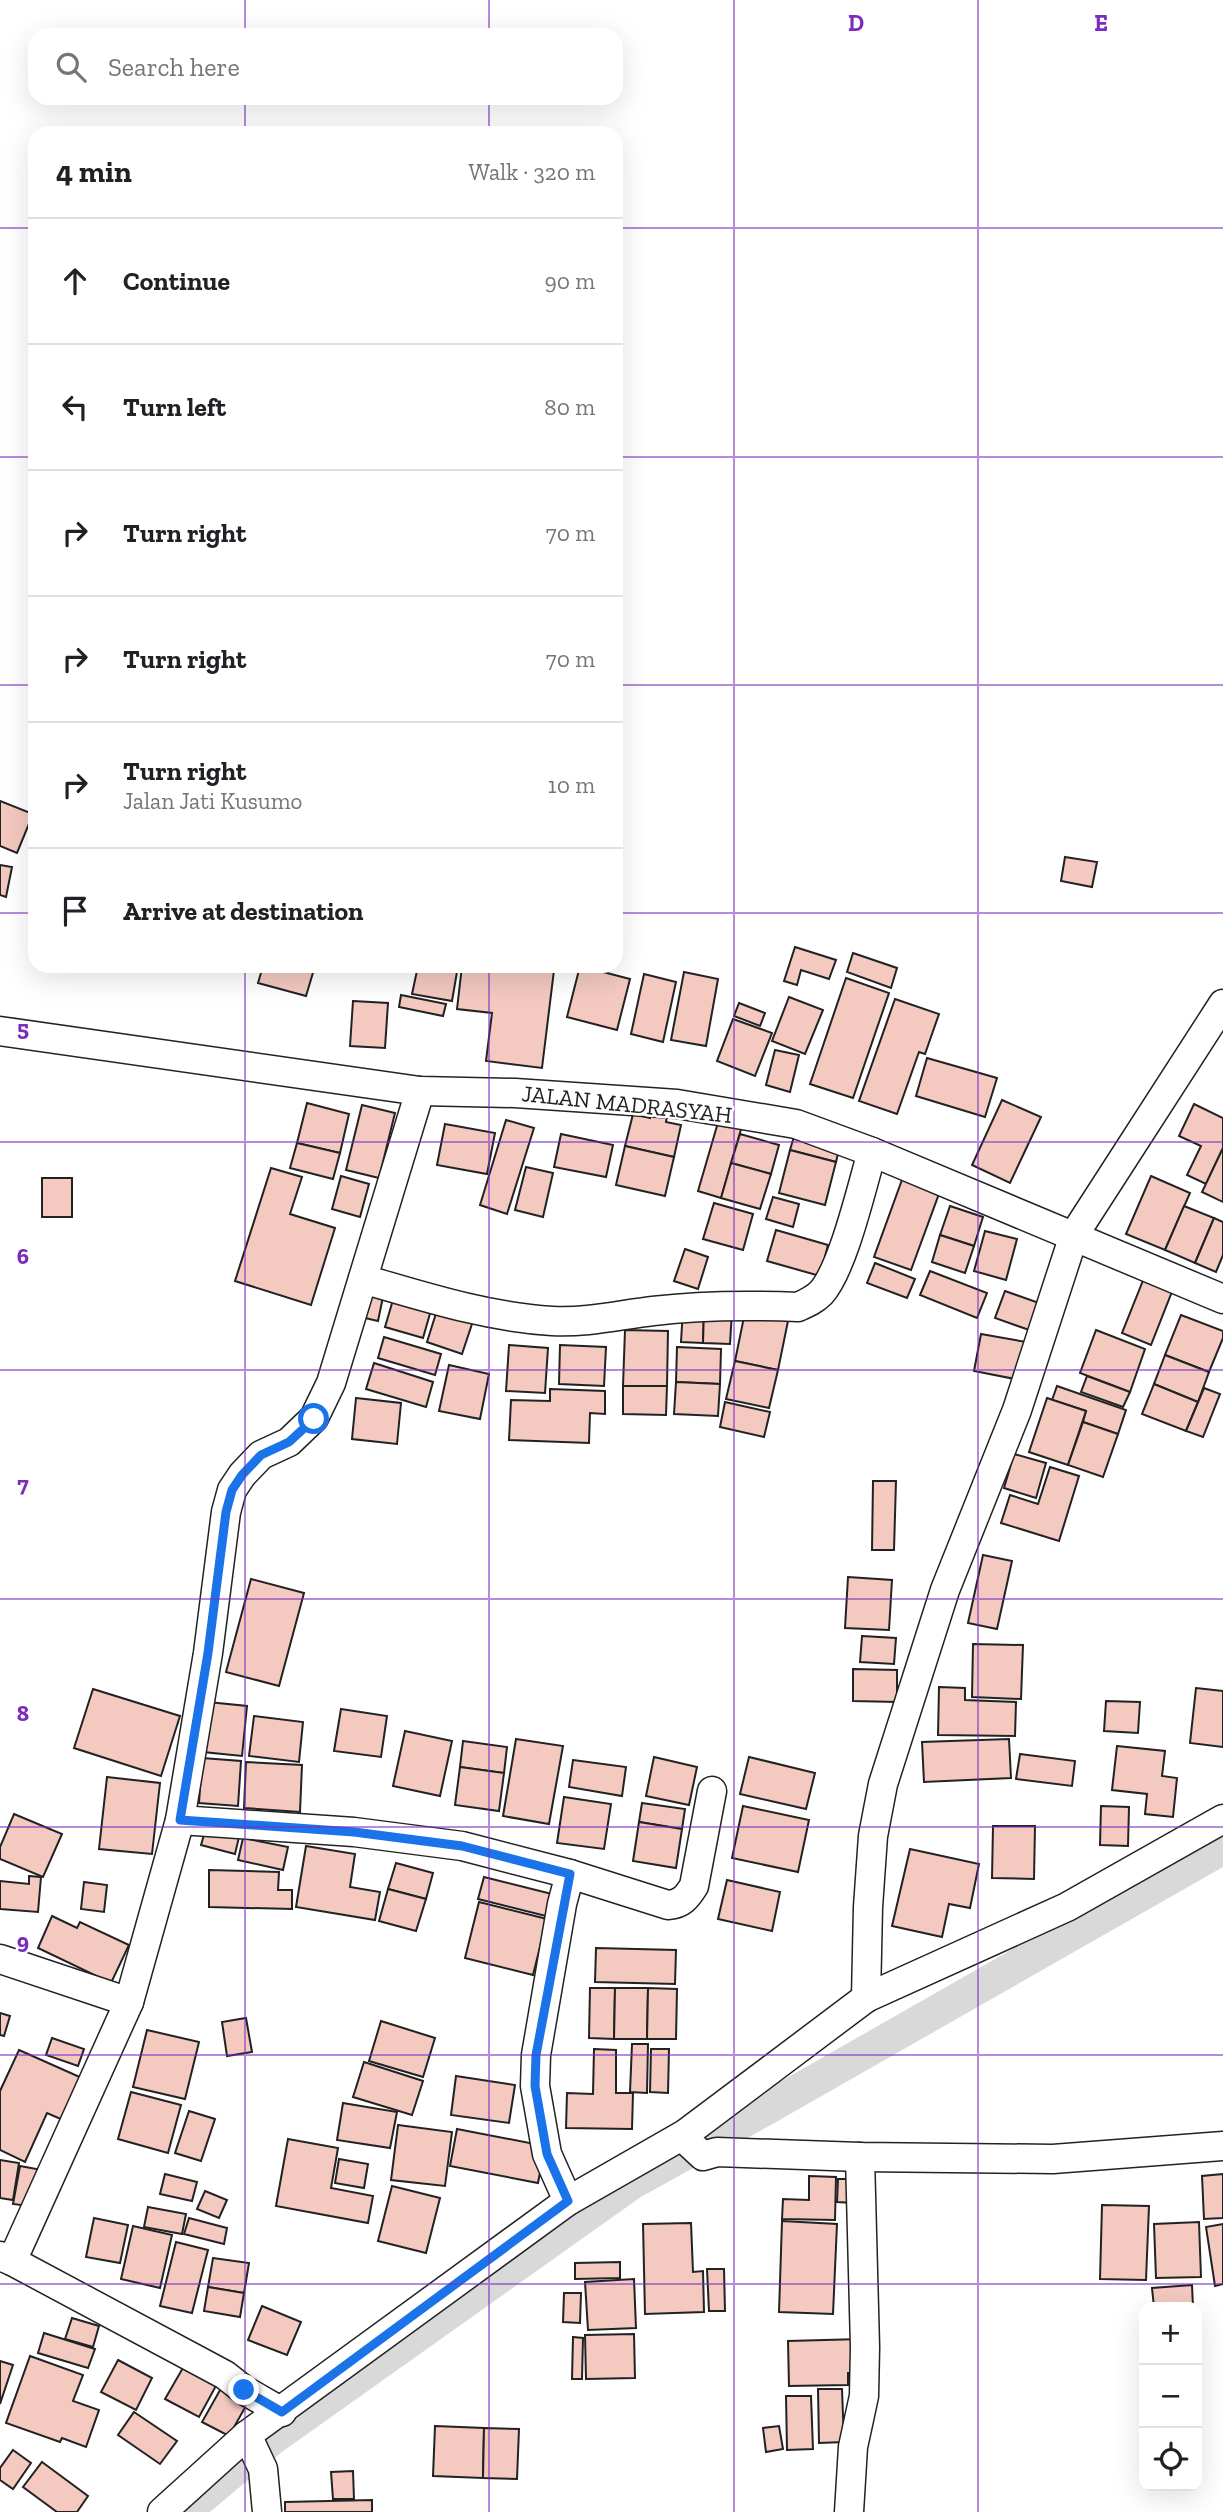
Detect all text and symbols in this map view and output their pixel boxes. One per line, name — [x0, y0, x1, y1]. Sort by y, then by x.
text: D — [848, 9, 864, 37]
text: E — [1094, 9, 1108, 37]
search box — [28, 28, 623, 105]
icon: search — [52, 48, 90, 86]
text: Search here — [108, 51, 240, 83]
text: 4 min — [56, 154, 132, 190]
text: Walk · 320 m — [468, 158, 595, 186]
icon: ahead — [56, 262, 94, 300]
text: Continue — [123, 265, 230, 297]
text: 90 m — [544, 267, 595, 295]
icon: left — [56, 388, 94, 426]
text: Turn left — [123, 391, 226, 423]
text: 80 m — [544, 393, 595, 421]
icon: right — [56, 514, 94, 552]
text: Turn right — [123, 517, 246, 549]
text: 70 m — [546, 519, 595, 547]
icon: right — [56, 640, 94, 678]
text: Turn right — [123, 643, 246, 675]
text: 70 m — [546, 645, 595, 673]
text: Turn right — [123, 755, 246, 787]
icon: right — [56, 766, 94, 804]
text: 10 m — [548, 771, 595, 799]
text: Jalan Jati Kusumo — [123, 787, 302, 815]
icon: arrive — [56, 892, 94, 930]
text: Arrive at destination — [123, 895, 363, 927]
text: 5 — [17, 1014, 29, 1042]
street label: JALAN MADRASYAH — [520, 1079, 734, 1129]
text: 6 — [17, 1242, 29, 1270]
route start — [298, 1403, 329, 1434]
text: 7 — [17, 1470, 29, 1498]
text: 8 — [17, 1699, 29, 1727]
text: 9 — [17, 1927, 29, 1955]
map controls — [1139, 2302, 1202, 2491]
button: + — [1139, 2302, 1202, 2365]
button: − — [1139, 2365, 1202, 2428]
route end — [228, 2374, 259, 2405]
button: locate — [1139, 2428, 1202, 2491]

